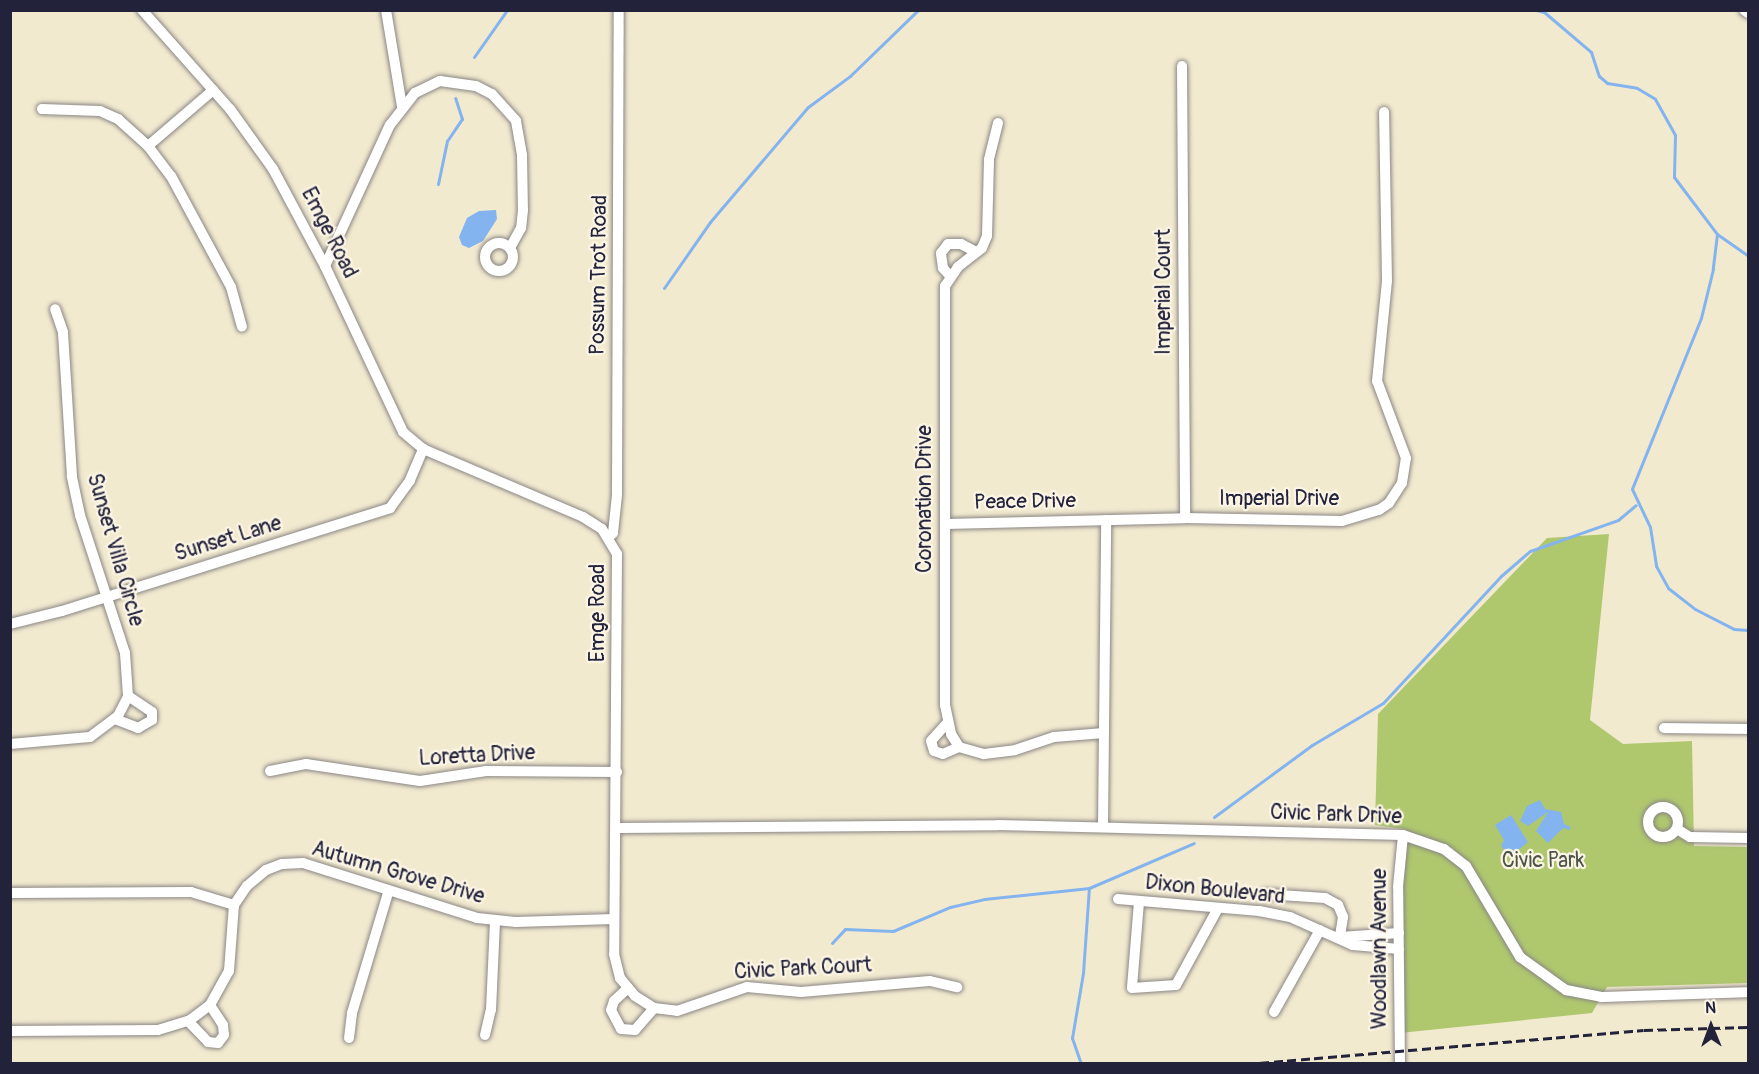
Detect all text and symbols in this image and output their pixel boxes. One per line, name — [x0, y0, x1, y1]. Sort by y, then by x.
street label: Emge Road — [295, 183, 363, 283]
street label: Possum Trot Road — [585, 195, 613, 355]
street label: Imperial Court — [1151, 229, 1177, 355]
street label: Coronation Drive — [912, 425, 938, 573]
street label: Sunset Villa Circle — [81, 471, 149, 629]
street label: Imperial Drive — [1219, 486, 1339, 512]
street label: Peace Drive — [974, 489, 1076, 515]
street label: Sunset Lane — [172, 511, 284, 567]
street label: Emge Road — [585, 564, 611, 662]
street label: Loretta Drive — [418, 740, 536, 772]
street label: Civic Park Drive — [1270, 800, 1402, 830]
street label: Autumn Grove Drive — [309, 836, 487, 910]
park label: Civic Park — [1502, 848, 1584, 874]
street label: Woodlawn Avenue — [1367, 869, 1393, 1029]
street label: Dixon Boulevard — [1144, 870, 1286, 910]
street label: Civic Park Court — [734, 953, 872, 985]
north arrow — [1681, 996, 1741, 1056]
text: N — [1705, 998, 1716, 1018]

